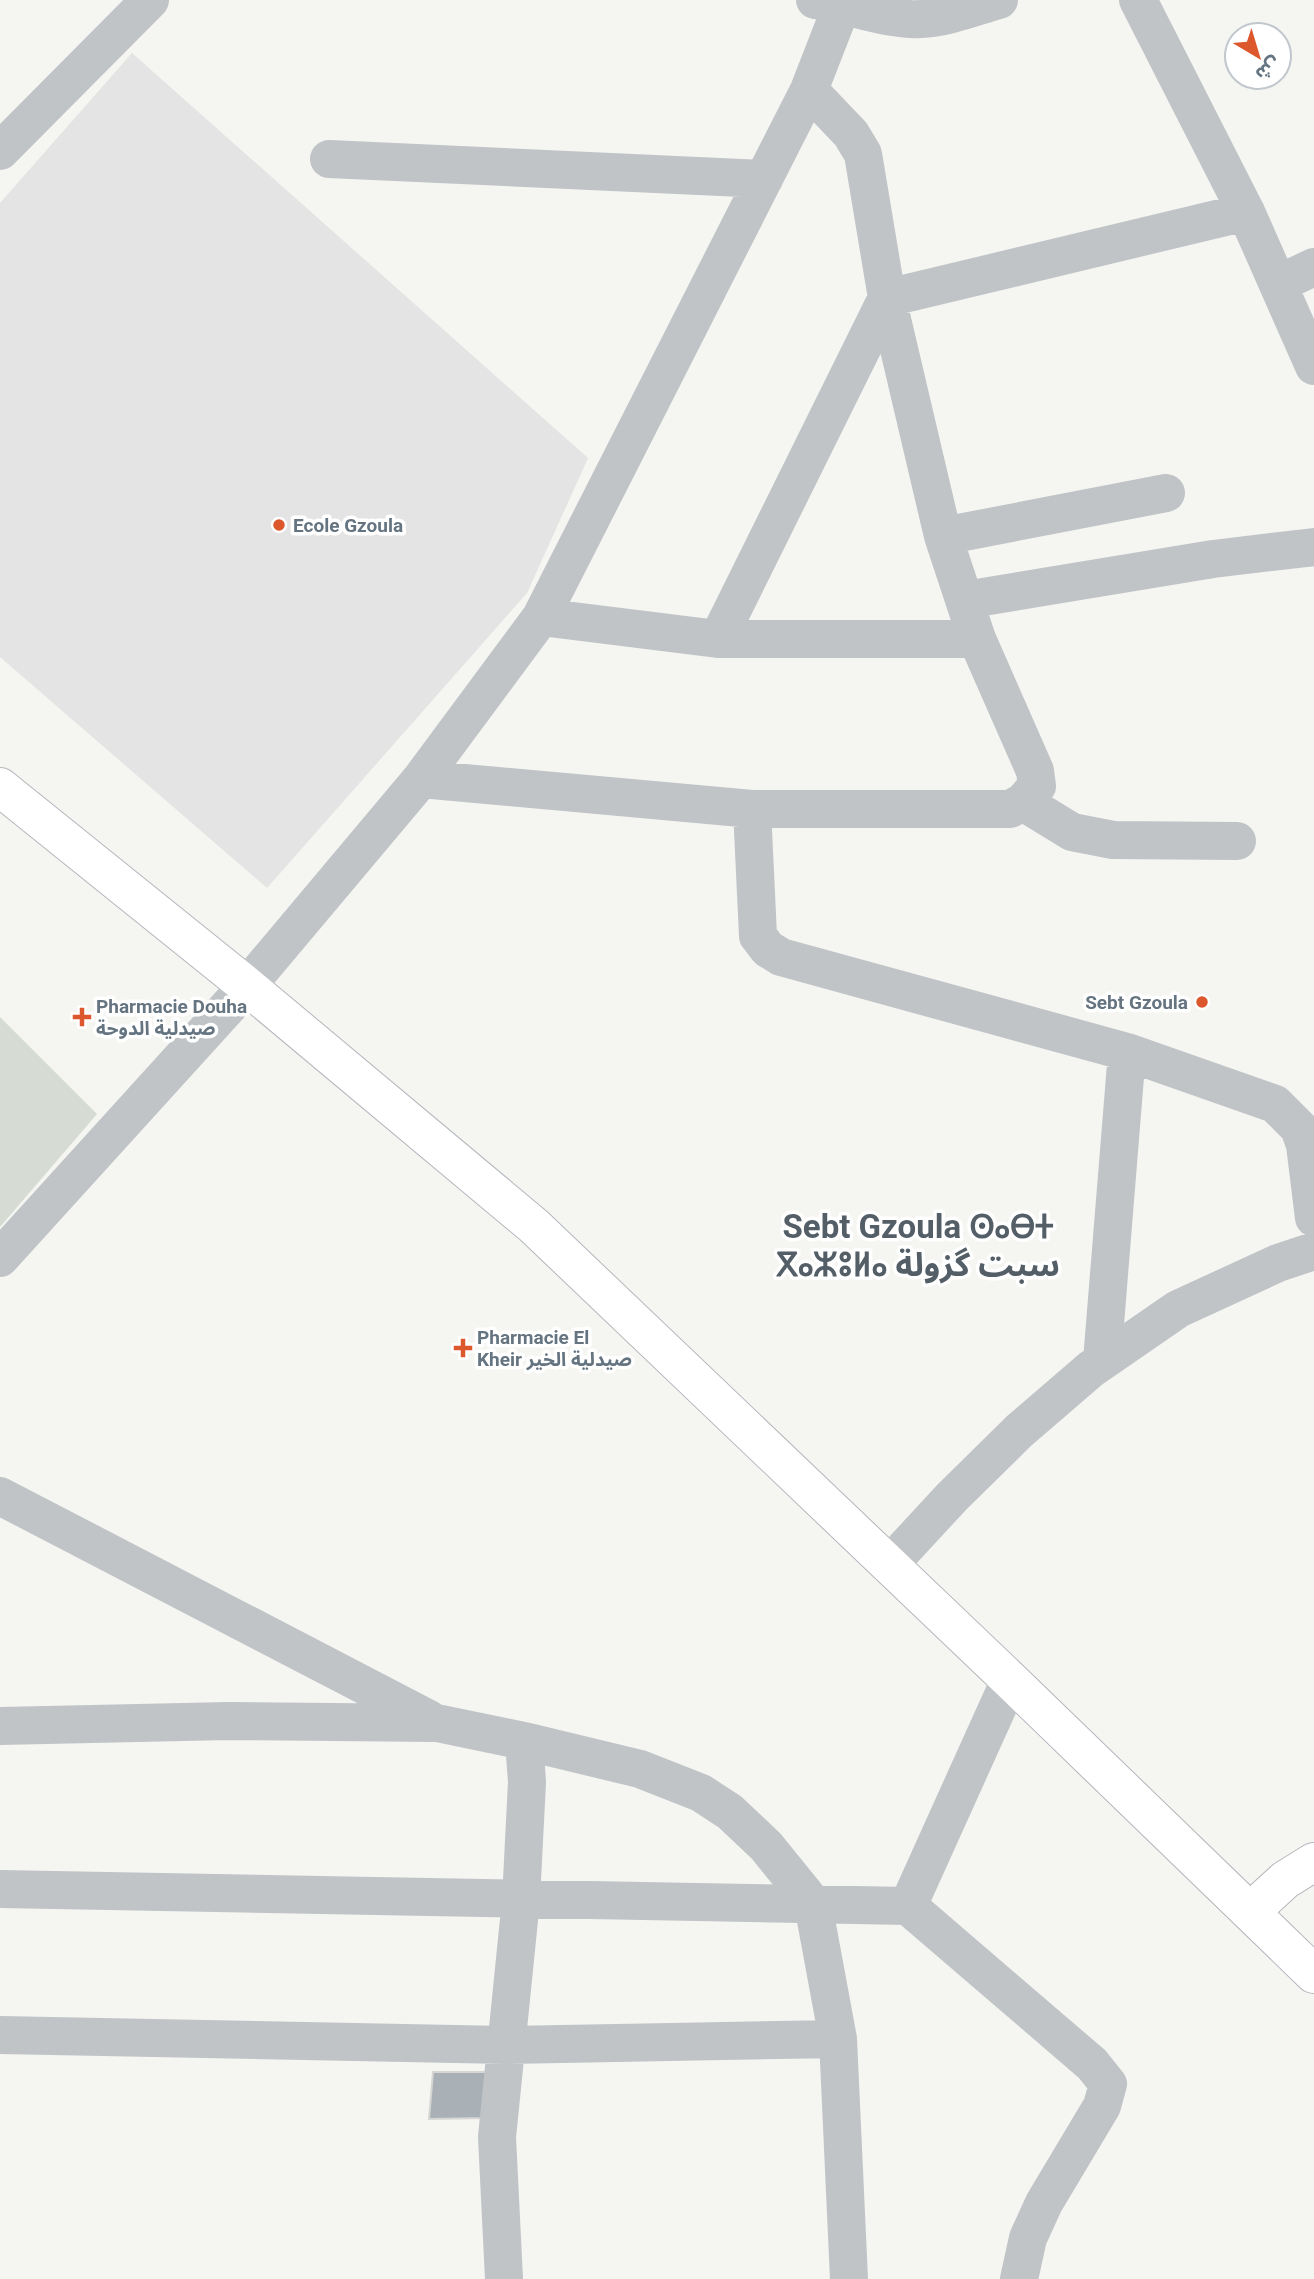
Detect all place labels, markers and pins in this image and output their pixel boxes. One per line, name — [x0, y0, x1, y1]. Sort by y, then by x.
place label: Ecole Gzoula — [293, 514, 403, 537]
marker: Ecole Gzoula — [271, 517, 287, 533]
place label: Sebt Gzoula — [1085, 991, 1188, 1014]
marker: Sebt Gzoula — [1194, 994, 1210, 1010]
place label: Pharmacie Douha صيدلية الدوحة — [96, 995, 247, 1040]
marker: Pharmacie Douha صيدلية الدوحة — [74, 1009, 90, 1025]
place label: Pharmacie El Kheir صيدلية الخير — [477, 1326, 632, 1371]
marker: Pharmacie El Kheir صيدلية الخير — [455, 1340, 471, 1356]

